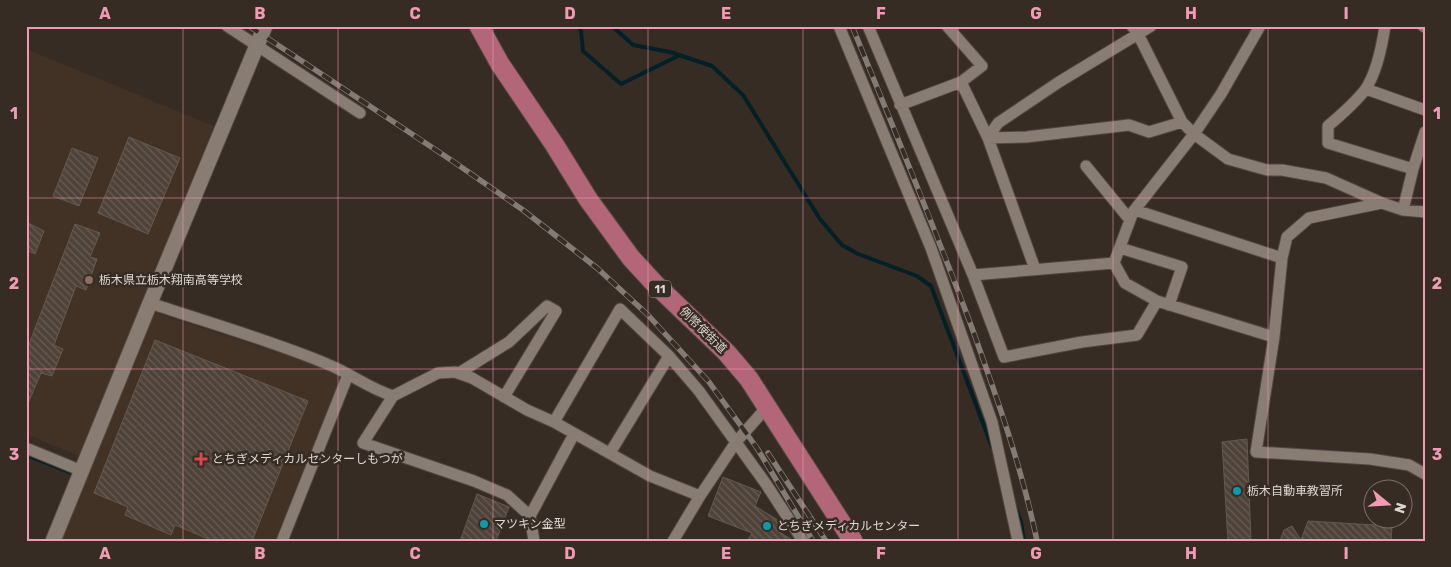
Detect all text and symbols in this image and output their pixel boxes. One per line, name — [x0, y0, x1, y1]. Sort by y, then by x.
text: A — [99, 4, 111, 23]
text: B — [254, 4, 266, 23]
text: C — [409, 4, 421, 23]
text: D — [564, 4, 576, 23]
text: E — [721, 4, 731, 23]
text: F — [876, 4, 886, 23]
text: G — [1030, 4, 1042, 23]
text: H — [1185, 4, 1197, 23]
text: I — [1343, 4, 1349, 23]
text: 1 — [10, 104, 18, 123]
text: 1 — [1433, 104, 1441, 123]
place label: 栃木県立栃木翔南高等学校 — [99, 273, 243, 287]
text: 2 — [9, 274, 19, 293]
marker: 栃木県立栃木翔南高等学校 — [83, 274, 95, 286]
text: 2 — [1432, 274, 1442, 293]
road number: 11 — [649, 280, 671, 298]
street label: 例幣使街道 — [677, 304, 729, 356]
text: 3 — [9, 445, 19, 464]
text: 3 — [1432, 445, 1442, 464]
marker: とちぎメディカルセンターしもつが — [194, 452, 208, 466]
place label: とちぎメディカルセンターしもつが — [212, 452, 403, 466]
north arrow — [1364, 480, 1414, 530]
place label: 栃木自動車教習所 — [1247, 484, 1343, 498]
marker: 栃木自動車教習所 — [1231, 485, 1243, 497]
text: N — [1390, 500, 1410, 515]
place label: マツキン金型 — [494, 517, 566, 531]
marker: マツキン金型 — [478, 518, 490, 530]
place label: とちぎメディカルセンター — [777, 519, 920, 533]
marker: とちぎメディカルセンター — [761, 520, 773, 532]
text: A — [99, 544, 111, 563]
text: B — [254, 544, 266, 563]
text: C — [409, 544, 421, 563]
text: D — [564, 544, 576, 563]
text: E — [721, 544, 731, 563]
text: F — [876, 544, 886, 563]
text: G — [1030, 544, 1042, 563]
text: H — [1185, 544, 1197, 563]
text: I — [1343, 544, 1349, 563]

